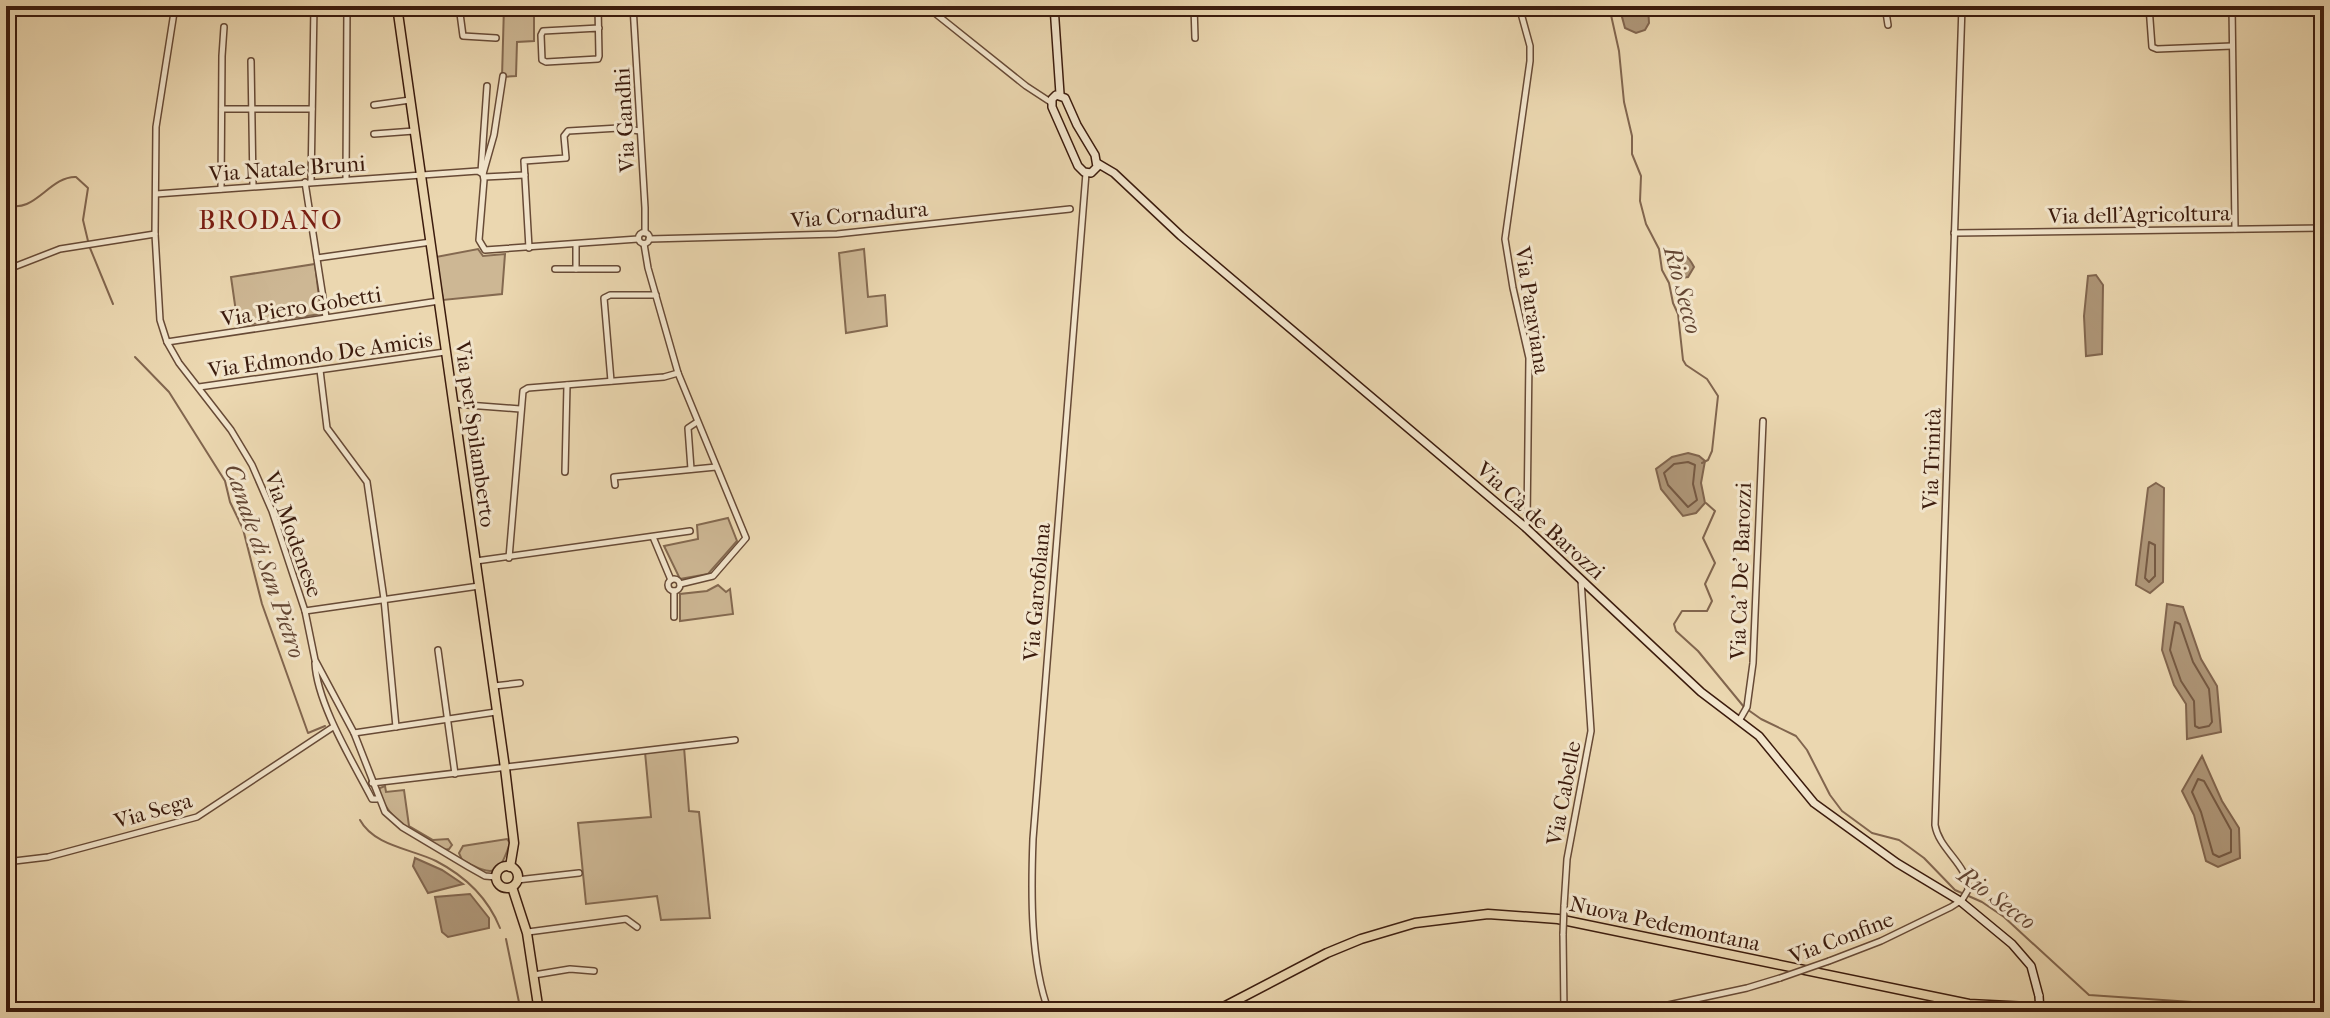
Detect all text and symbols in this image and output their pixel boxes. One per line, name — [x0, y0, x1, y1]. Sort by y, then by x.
street label: Via Gandhi — [609, 66, 641, 174]
street label: Via Natale Bruni — [207, 151, 367, 188]
street label: Via Cornadura — [788, 196, 930, 234]
street label: Via dell'Agricoltura — [2046, 200, 2231, 230]
district label: BRODANO — [198, 205, 344, 236]
water label: Rio Secco — [1657, 241, 1708, 337]
street label: Via Paraviana — [1509, 244, 1555, 377]
street label: Via Piero Gobetti — [218, 281, 384, 333]
street label: Via Edmondo De Amicis — [205, 326, 434, 384]
street label: Via per Spilamberto — [449, 338, 501, 529]
street label: Via Trinità — [1917, 407, 1947, 511]
street label: Via Cà de Barozzi — [1470, 456, 1610, 585]
water label: Canale di San Pietro — [219, 460, 311, 662]
street label: Via Modenese — [258, 467, 328, 601]
street label: Via Ca' De' Barozzi — [1725, 481, 1757, 661]
street label: Via Garofolana — [1018, 521, 1056, 663]
street label: Via Cabelle — [1541, 739, 1587, 849]
street label: Via Sega — [110, 787, 196, 835]
water label: Rio Secco — [1951, 859, 2041, 936]
street label: Nuova Pedemontana — [1567, 891, 1763, 957]
street label: Via Confine — [1784, 906, 1897, 970]

